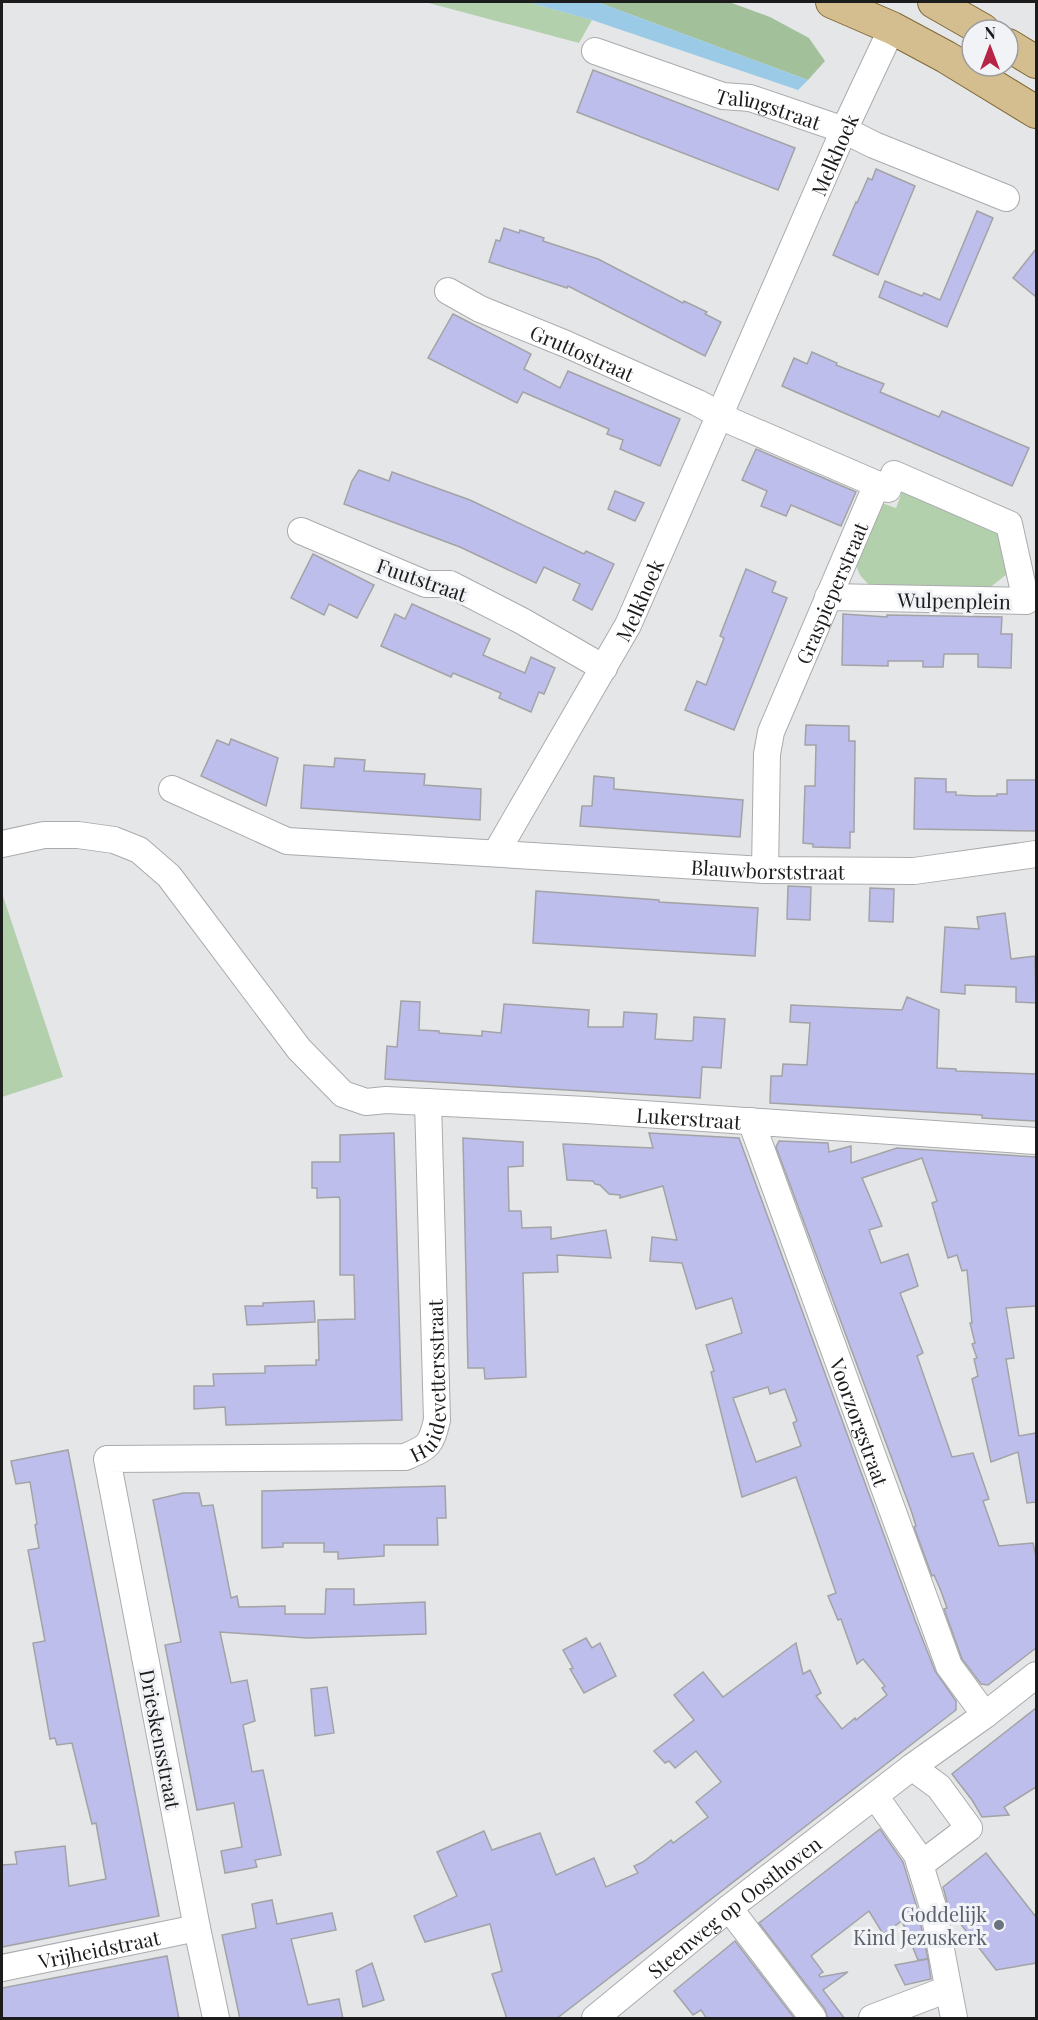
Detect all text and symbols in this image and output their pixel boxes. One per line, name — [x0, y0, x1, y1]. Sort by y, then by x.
north arrow — [960, 18, 1020, 78]
text: N — [984, 22, 996, 43]
street label: Talingstraat — [712, 81, 825, 135]
street label: Melkhoek — [804, 109, 863, 200]
street label: Gruttostraat — [527, 318, 640, 387]
street label: Graspieperstraat — [788, 516, 873, 668]
street label: Fuutstraat — [373, 551, 472, 607]
street label: Melkhoek — [608, 554, 669, 646]
street label: Wulpenplein — [896, 585, 1011, 614]
street label: Blauwborststraat — [690, 852, 846, 884]
street label: Lukerstraat — [636, 1100, 743, 1134]
street label: Huidevettersstraat — [405, 1298, 451, 1467]
street label: Voorzorgstraat — [824, 1353, 896, 1490]
street label: Drieskensstraat — [134, 1667, 188, 1812]
street label: Steenweg op Oosthoven — [641, 1829, 826, 1984]
place label: Goddelijk Kind Jezuskerk — [853, 1900, 987, 1950]
marker: Goddelijk Kind Jezuskerk — [992, 1918, 1006, 1932]
street label: Vrijheidstraat — [35, 1922, 163, 1974]

